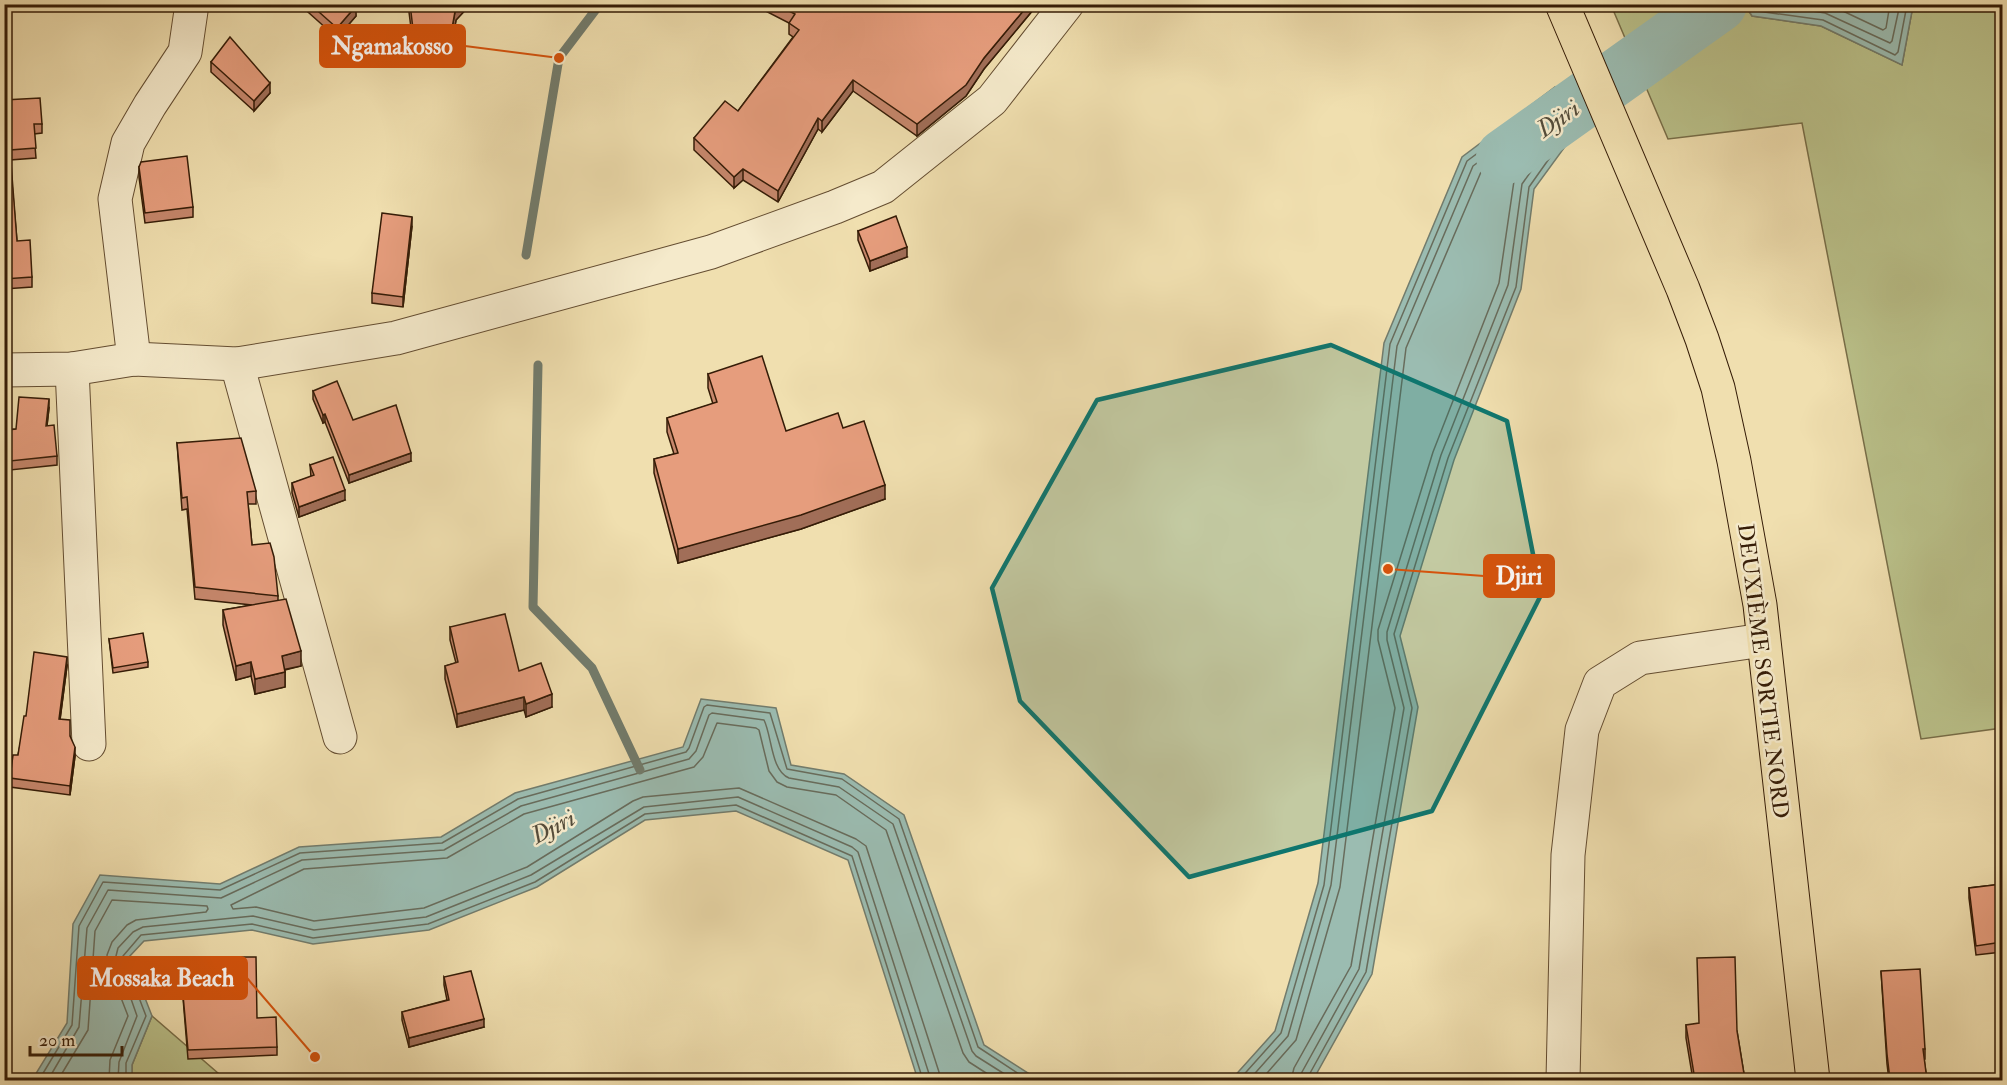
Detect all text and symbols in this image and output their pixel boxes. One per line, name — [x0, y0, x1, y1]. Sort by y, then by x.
callout: Ngamakosso — [320, 25, 465, 67]
text: Ngamakosso — [330, 31, 453, 62]
water label: Djiri — [1530, 93, 1586, 145]
street label: DEUXIÈME SORTIE NORD — [1731, 522, 1796, 820]
callout: Djiri — [1484, 555, 1554, 597]
text: Djiri — [1496, 561, 1543, 592]
water label: Djiri — [525, 802, 581, 852]
callout: Mossaka Beach — [78, 957, 247, 999]
text: Mossaka Beach — [89, 963, 235, 994]
scale bar — [30, 1019, 122, 1057]
text: 20 m — [39, 1029, 75, 1052]

